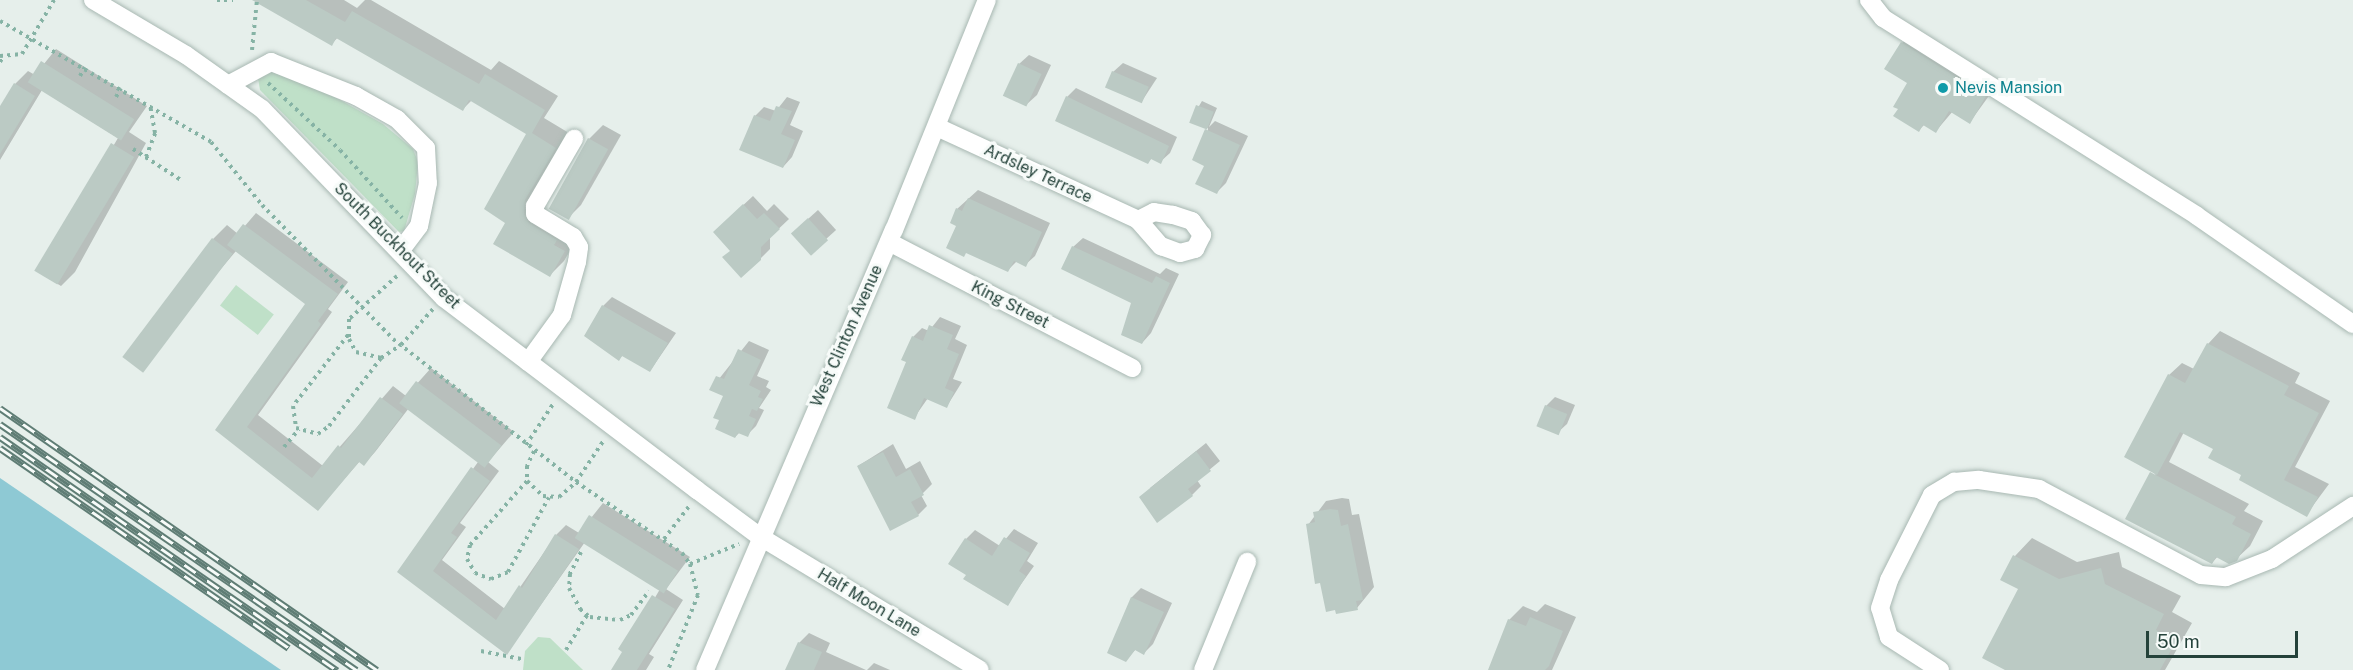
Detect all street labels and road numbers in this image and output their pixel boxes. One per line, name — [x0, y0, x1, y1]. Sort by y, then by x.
street label: Ardsley Terrace — [981, 141, 1095, 207]
street label: South Buckhout Street — [330, 179, 464, 313]
street label: West Clinton Avenue — [807, 262, 887, 410]
street label: King Street — [968, 277, 1052, 333]
street label: Half Moon Lane — [814, 565, 924, 641]

